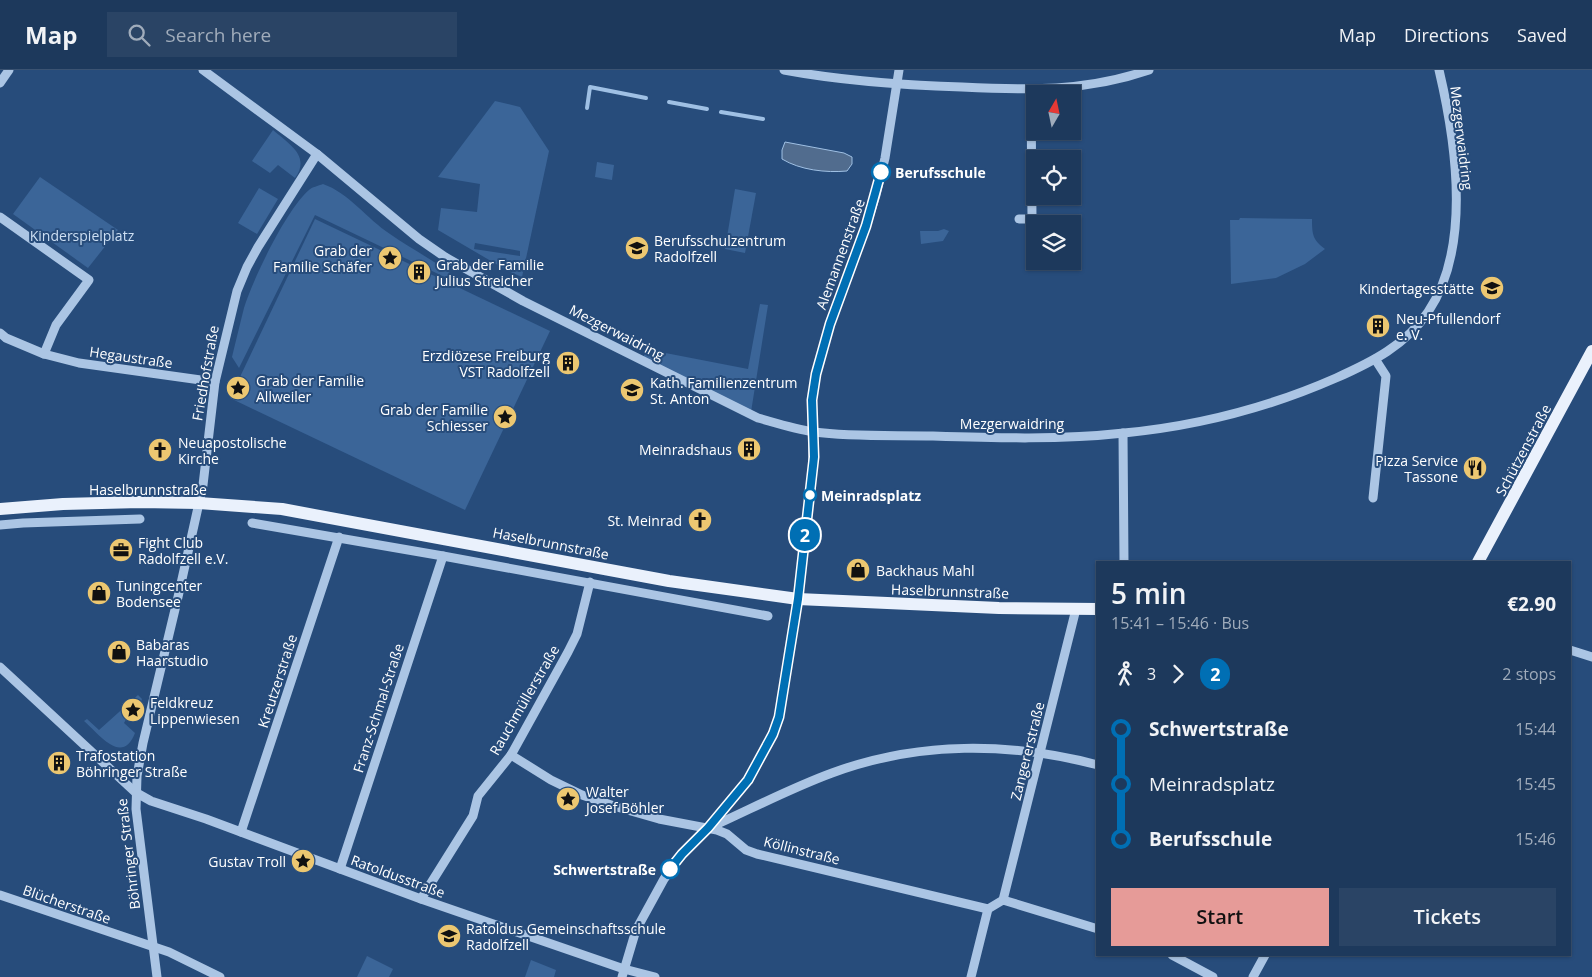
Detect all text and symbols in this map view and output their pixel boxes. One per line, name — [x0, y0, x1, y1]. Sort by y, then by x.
search box — [107, 12, 457, 57]
text: Map — [25, 18, 77, 51]
icon: search — [125, 21, 153, 49]
text: Search here — [165, 22, 271, 48]
text: Map — [1339, 23, 1376, 47]
text: Directions — [1404, 23, 1489, 47]
text: Saved — [1517, 23, 1567, 47]
north arrow — [1026, 85, 1081, 140]
map controls — [1026, 85, 1081, 270]
street label: Mezgerwaidring — [1446, 85, 1478, 191]
button: locate — [1026, 150, 1081, 205]
marker: Berufsschule — [871, 162, 891, 182]
place label: Berufsschule — [895, 163, 986, 182]
street label: Alemannenstraße — [811, 196, 869, 312]
button: layers — [1026, 215, 1081, 270]
park label: Kinderspielplatz — [30, 226, 135, 245]
place label: Berufsschulzentrum Radolfzell — [654, 231, 786, 266]
school or university icon: Berufsschulzentrum Radolfzell — [624, 235, 650, 261]
place label: Grab der Familie Schäfer — [273, 241, 372, 276]
place icon: Grab der Familie Schäfer — [377, 245, 403, 271]
place label: Grab der Familie Julius Streicher — [434, 255, 544, 290]
building icon: Grab der Familie Julius Streicher — [406, 259, 432, 285]
school or university icon: Kindertagesstätte — [1479, 275, 1505, 301]
place label: Kindertagesstätte — [1359, 279, 1474, 298]
street label: Mezgerwaidring — [566, 300, 668, 364]
place label: Neu-Pfullendorf e. V. — [1396, 309, 1501, 344]
building icon: Neu-Pfullendorf e. V. — [1365, 313, 1391, 339]
street label: Friedhofstraße — [187, 324, 223, 422]
street label: Hegaustraße — [88, 342, 174, 372]
place label: Erzdiözese Freiburg VST Radolfzell — [422, 346, 550, 381]
building icon: Erzdiözese Freiburg VST Radolfzell — [555, 350, 581, 376]
place label: Grab der Familie Allweiler — [256, 371, 364, 406]
place label: Kath. Familienzentrum St. Anton — [650, 373, 798, 408]
place icon: Grab der Familie Allweiler — [225, 375, 251, 401]
school or university icon: Kath. Familienzentrum St. Anton — [619, 377, 645, 403]
place label: Grab der Familie Schiesser — [380, 400, 488, 435]
street label: Schützenstraße — [1491, 401, 1555, 499]
place icon: Grab der Familie Schiesser — [492, 404, 518, 430]
street label: Mezgerwaidring — [960, 414, 1065, 433]
place label: Neuapostolische Kirche — [178, 433, 287, 468]
building icon: Meinradshaus — [736, 436, 762, 462]
church icon: Neuapostolische Kirche — [147, 437, 173, 463]
place label: Meinradshaus — [639, 440, 732, 459]
place label: Pizza Service Tassone — [1375, 451, 1458, 486]
restaurant icon: Pizza Service Tassone — [1462, 455, 1488, 481]
street label: Haselbrunnstraße — [89, 480, 207, 499]
place label: Meinradsplatz — [821, 486, 921, 505]
marker: Meinradsplatz — [803, 488, 817, 502]
church icon: St. Meinrad — [687, 507, 713, 533]
place label: St. Meinrad — [607, 511, 682, 530]
line badge: 2 — [789, 519, 821, 551]
street label: Haselbrunnstraße — [491, 522, 611, 564]
text: 2 — [800, 523, 810, 547]
place label: Fight Club Radolfzell e.V. — [138, 533, 228, 568]
office icon: Fight Club Radolfzell e.V. — [108, 537, 134, 563]
shop icon: Backhaus Mahl — [845, 557, 871, 583]
place label: Backhaus Mahl — [876, 561, 975, 580]
text: 5 min — [1111, 574, 1187, 612]
place label: Tuningcenter Bodensee — [116, 576, 203, 611]
street label: Haselbrunnstraße — [891, 579, 1009, 603]
shop icon: Tuningcenter Bodensee — [86, 580, 112, 606]
text: €2.90 — [1507, 591, 1556, 617]
text: 15:41 – 15:46 · Bus — [1111, 612, 1249, 634]
street label: Kreutzerstraße — [253, 632, 301, 730]
place label: Babaras Haarstudio — [136, 635, 208, 670]
shop icon: Babaras Haarstudio — [106, 639, 132, 665]
street label: Franz-Schmal-Straße — [348, 641, 408, 775]
street label: Rauchmüllerstraße — [485, 641, 563, 759]
icon: walk — [1111, 660, 1139, 688]
icon: forward — [1164, 660, 1192, 688]
text: 2 — [1210, 662, 1220, 686]
text: 3 — [1147, 663, 1156, 685]
text: 2 stops — [1502, 663, 1556, 685]
place label: Feldkreuz Lippenwiesen — [150, 693, 240, 728]
place icon: Feldkreuz Lippenwiesen — [120, 697, 146, 723]
street label: Zangererstraße — [1006, 700, 1048, 802]
text: Schwertstraße — [1149, 716, 1289, 742]
text: 15:44 — [1515, 718, 1556, 740]
place label: Trafostation Böhringer Straße — [76, 746, 188, 781]
building icon: Trafostation Böhringer Straße — [46, 750, 72, 776]
text: Meinradsplatz — [1149, 771, 1275, 797]
text: 15:45 — [1515, 773, 1556, 795]
place label: Walter Josef Böhler — [584, 782, 665, 817]
place icon: Walter Josef Böhler — [555, 786, 581, 812]
street label: Böhringer Straße — [112, 797, 144, 910]
text: Berufsschule — [1149, 826, 1272, 852]
text: 15:46 — [1515, 828, 1556, 850]
street label: Köllinstraße — [762, 831, 842, 869]
place icon: Gustav Troll — [290, 848, 316, 874]
street label: Ratoldusstraße — [348, 850, 448, 902]
place label: Gustav Troll — [208, 852, 286, 871]
marker: Schwertstraße — [660, 859, 680, 879]
place label: Schwertstraße — [553, 860, 656, 879]
street label: Blücherstraße — [21, 880, 114, 928]
button: Start — [1111, 888, 1329, 946]
button: Tickets — [1339, 888, 1556, 946]
place label: Ratoldus Gemeinschaftsschule Radolfzell — [466, 919, 666, 954]
school or university icon: Ratoldus Gemeinschaftsschule Radolfzell — [436, 923, 462, 949]

